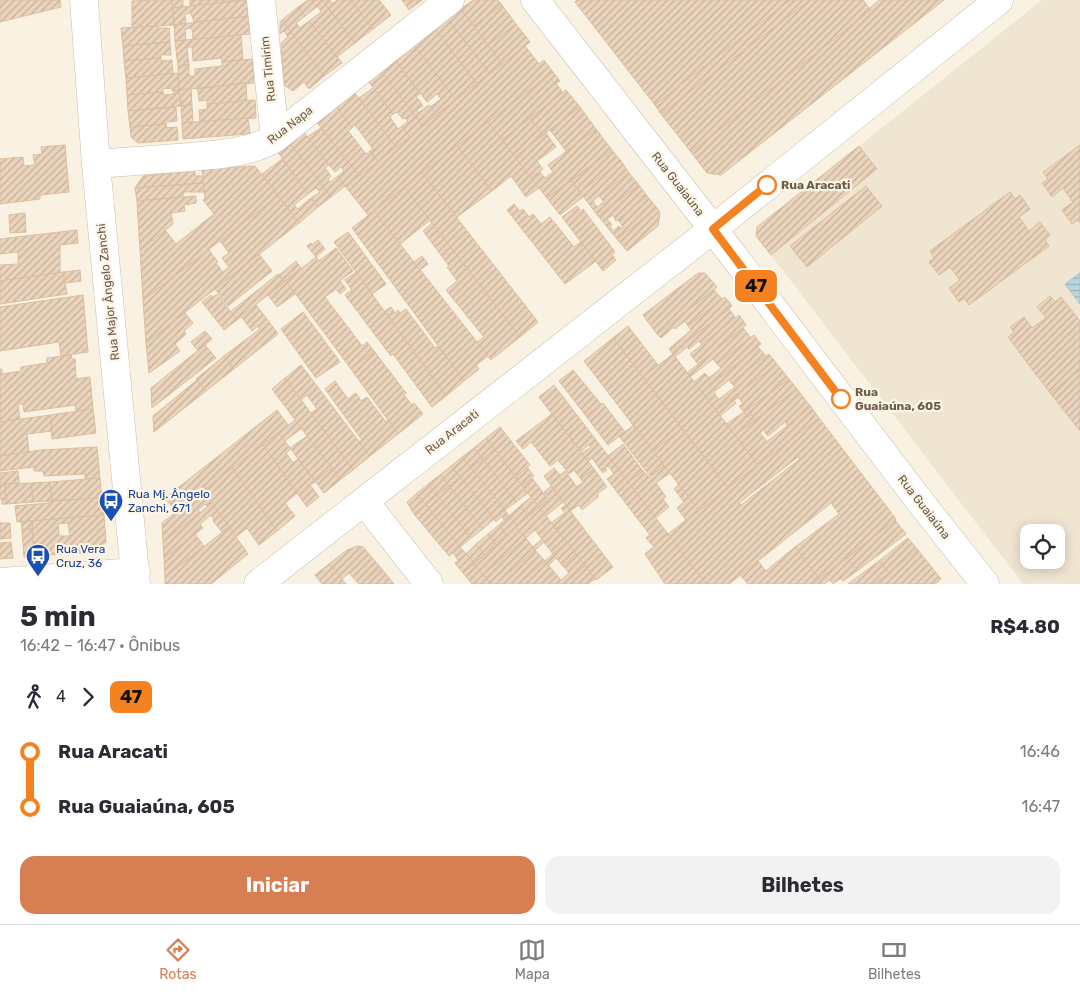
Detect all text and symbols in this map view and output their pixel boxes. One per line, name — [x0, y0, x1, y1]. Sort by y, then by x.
street label: Rua Timirim — [258, 36, 278, 102]
street label: Rua Napa — [265, 103, 315, 147]
street label: Rua Guaiaúna — [649, 149, 707, 219]
marker: Rua Aracati — [757, 175, 777, 195]
place label: Rua Aracati — [781, 178, 850, 192]
street label: Rua Major Ângelo Zanchi — [94, 223, 122, 361]
line badge: 47 — [734, 270, 778, 302]
text: 47 — [745, 275, 767, 297]
place label: Rua Guaiaúna, 605 — [855, 385, 941, 413]
marker: Rua Guaiaúna, 605 — [831, 389, 851, 409]
street label: Rua Aracati — [422, 407, 482, 457]
street label: Rua Guaiaúna — [895, 472, 953, 542]
place label: Rua Mj. Ângelo Zanchi, 671 — [128, 487, 210, 515]
bus stop icon: Rua Mj. Ângelo Zanchi, 671 — [98, 488, 124, 522]
map controls — [1020, 524, 1065, 569]
button: locate — [1020, 524, 1065, 569]
place label: Rua Vera Cruz, 36 — [56, 542, 105, 570]
bus stop icon: Rua Vera Cruz, 36 — [25, 543, 51, 577]
text: 5 min — [20, 600, 96, 633]
text: R$4.80 — [990, 615, 1060, 638]
text: 16:42 – 16:47 · Ônibus — [20, 636, 180, 655]
icon: walk — [20, 683, 48, 711]
icon: forward — [74, 683, 102, 711]
text: 47 — [120, 686, 142, 708]
text: 4 — [56, 687, 66, 706]
text: Rua Aracati — [58, 740, 168, 763]
text: 16:46 — [1020, 742, 1060, 761]
text: Rua Guaiaúna, 605 — [58, 795, 235, 818]
text: 16:47 — [1022, 797, 1060, 816]
button: Iniciar — [20, 856, 535, 914]
button: Bilhetes — [545, 856, 1060, 914]
tab: Rotas — [159, 936, 197, 983]
tab: Mapa — [515, 936, 550, 983]
tab: Bilhetes — [868, 936, 921, 983]

